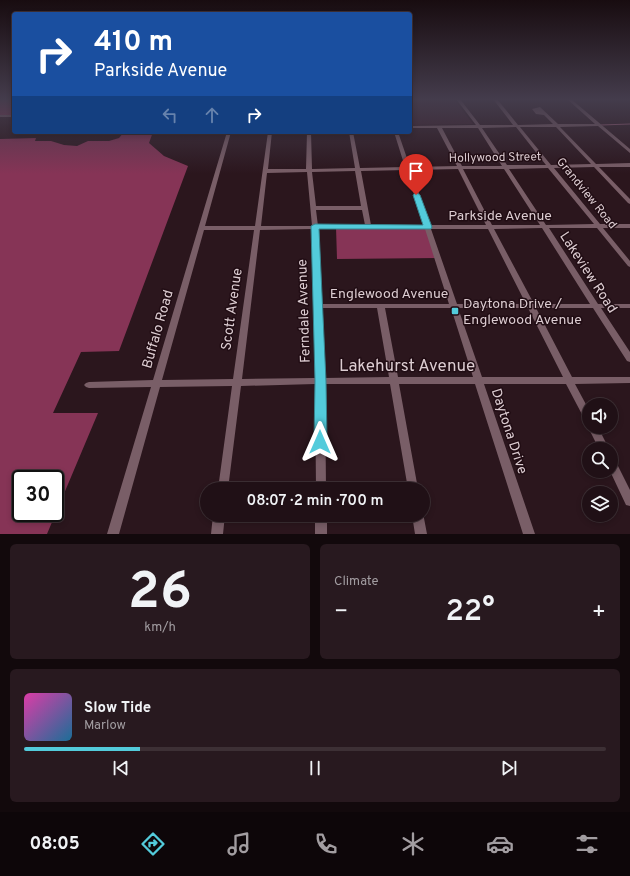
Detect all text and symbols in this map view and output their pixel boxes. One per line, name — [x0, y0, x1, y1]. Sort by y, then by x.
text: 410 m — [94, 25, 173, 61]
icon: right — [28, 28, 80, 80]
text: Parkside Avenue — [94, 60, 227, 83]
icon: left — [159, 104, 181, 126]
icon: ahead — [201, 104, 223, 126]
icon: right — [243, 104, 265, 126]
street label: Hollywood Street — [449, 149, 541, 167]
pin — [399, 154, 433, 195]
street label: Grandview Road — [552, 155, 620, 233]
icon: arrive — [405, 160, 427, 182]
street label: Parkside Avenue — [448, 208, 552, 225]
street label: Lakeview Road — [555, 229, 620, 317]
street label: Ferndale Avenue — [294, 259, 315, 363]
street label: Scott Avenue — [218, 267, 247, 351]
street label: Englewood Avenue — [330, 286, 448, 303]
street label: Buffalo Road — [139, 288, 178, 371]
place label: Daytona Drive / Englewood Avenue — [463, 296, 582, 329]
marker: Daytona Drive / Englewood Avenue — [450, 306, 460, 316]
street label: Lakehurst Avenue — [339, 356, 475, 378]
street label: Daytona Drive — [487, 387, 530, 476]
map controls — [582, 398, 618, 522]
button: sound — [582, 398, 618, 434]
position arrow — [299, 421, 341, 463]
button: search — [582, 442, 618, 478]
speed limit sign: 30 — [12, 470, 64, 522]
button: layers — [582, 486, 618, 522]
text: 08:07 · 2 min · 700 m — [246, 492, 384, 511]
text: 26 — [128, 561, 192, 627]
text: Climate — [334, 574, 379, 590]
text: 22° — [445, 594, 495, 631]
text: − — [334, 599, 348, 626]
text: + — [592, 599, 606, 626]
text: km/h — [144, 620, 176, 636]
text: Slow Tide — [84, 699, 151, 718]
text: Marlow — [84, 718, 126, 734]
icon: previous — [110, 757, 132, 779]
icon: pause — [304, 757, 326, 779]
icon: next — [498, 757, 520, 779]
icon: directions — [139, 830, 167, 858]
icon: music — [225, 830, 253, 858]
icon: phone — [312, 830, 340, 858]
icon: climate — [399, 830, 427, 858]
icon: car — [486, 830, 514, 858]
icon: filters — [573, 830, 601, 858]
text: 08:05 — [29, 833, 80, 856]

